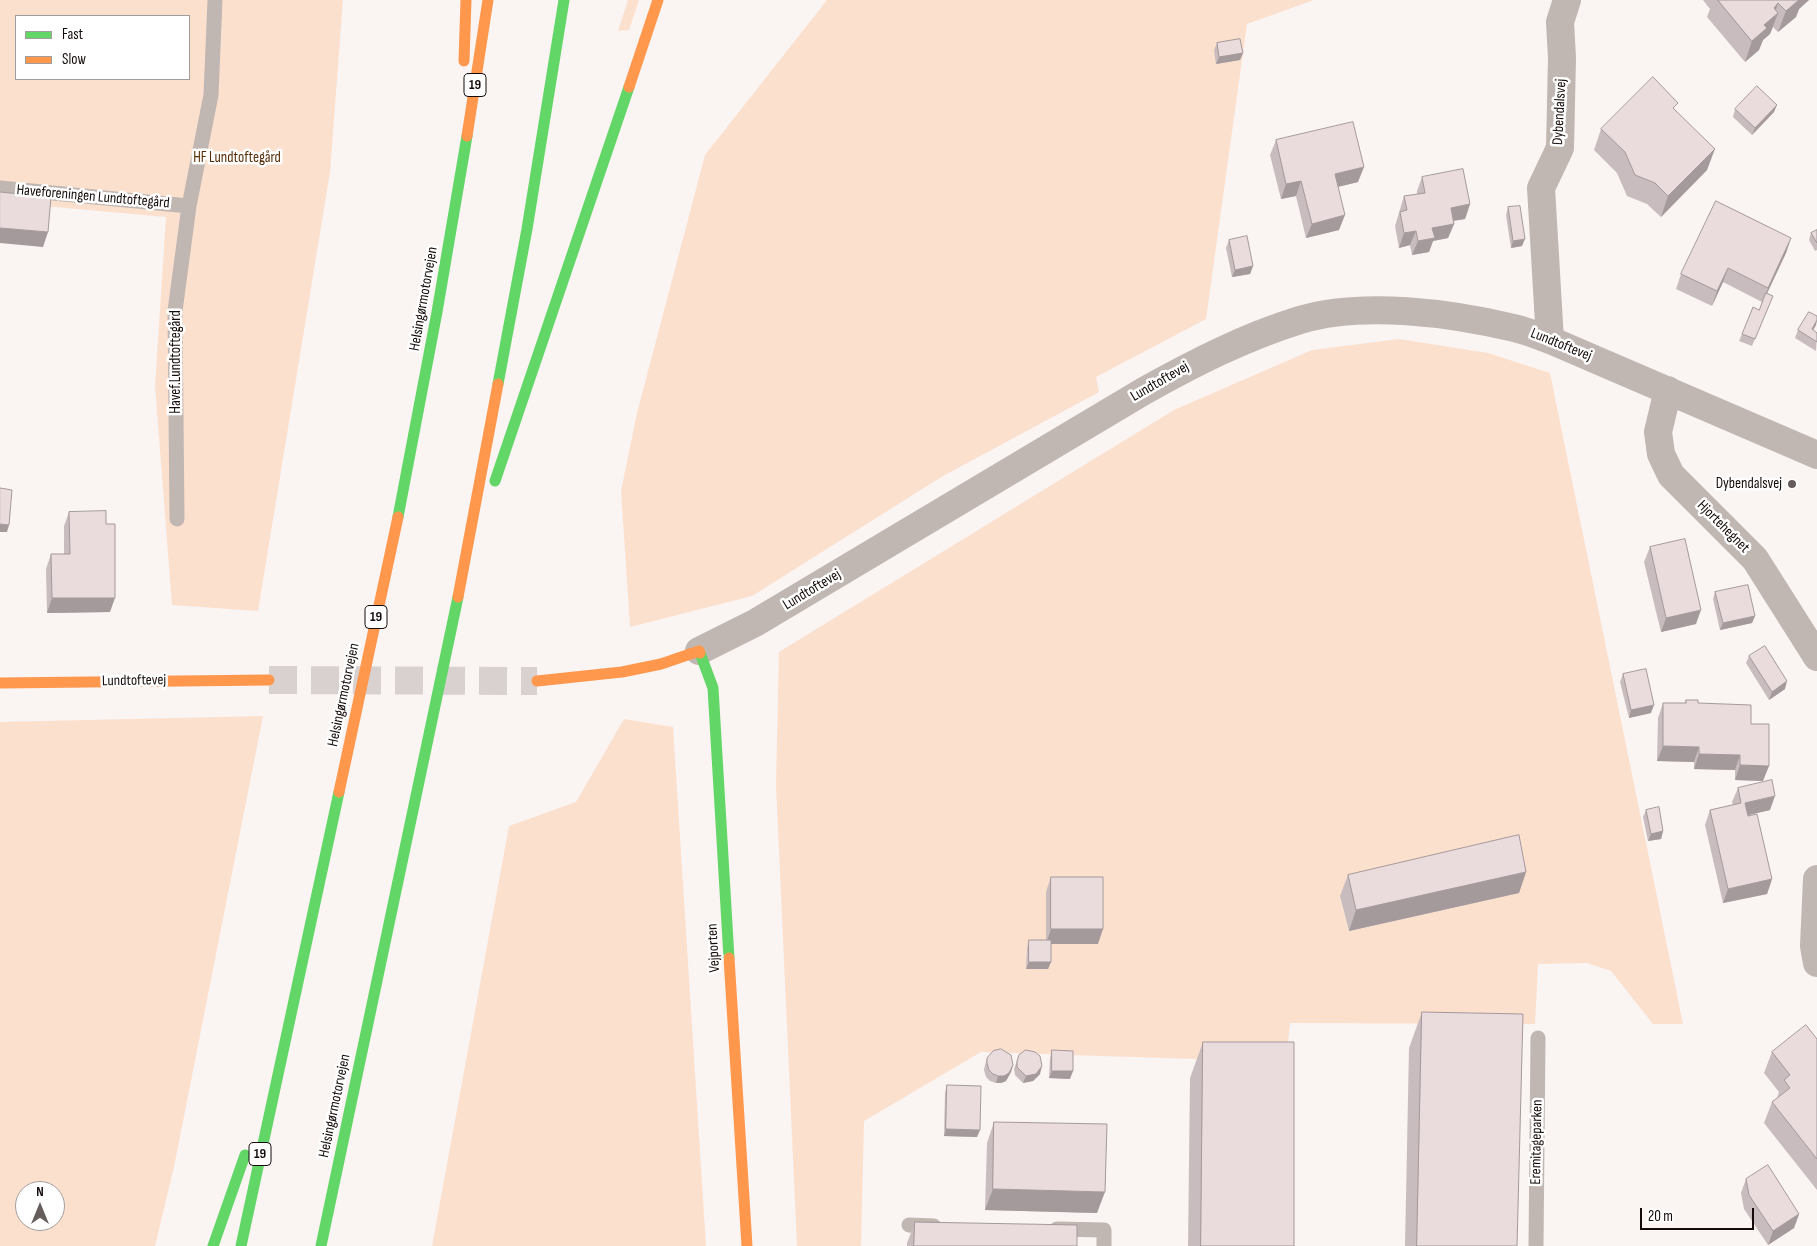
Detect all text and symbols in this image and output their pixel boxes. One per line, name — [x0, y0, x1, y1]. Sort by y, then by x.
legend — [15, 15, 190, 80]
text: Fast — [62, 25, 83, 44]
text: Slow — [62, 50, 86, 69]
road number: 19 — [464, 74, 486, 96]
street label: Dybendalsvej — [1549, 78, 1571, 146]
park label: HF Lundtoftegård — [193, 149, 281, 167]
street label: Haveforeningen Lundtoftegård — [16, 181, 170, 213]
street label: Helsingørmotorvejen — [406, 246, 442, 352]
street label: Havef.Lundtoftegård — [167, 310, 185, 414]
street label: Lundtoftevej — [1528, 325, 1594, 365]
street label: Lundtoftevej — [1128, 358, 1192, 406]
place label: Dybendalsvej — [1716, 475, 1782, 493]
marker: Dybendalsvej — [1786, 478, 1798, 490]
street label: Hjortehegnet — [1693, 497, 1753, 557]
street label: Lundtoftevej — [780, 566, 844, 614]
road number: 19 — [365, 606, 387, 628]
street label: Helsingørmotorvejen — [324, 642, 364, 748]
street label: Lundtoftevej — [102, 671, 166, 691]
street label: Vejporten — [704, 923, 724, 973]
street label: Helsingørmotorvejen — [315, 1053, 355, 1159]
street label: Eremitageparken — [1527, 1099, 1547, 1185]
road number: 19 — [249, 1142, 271, 1166]
north arrow — [15, 1181, 65, 1231]
text: N — [36, 1183, 44, 1200]
scale bar — [1642, 1198, 1756, 1230]
text: 20 m — [1648, 1207, 1673, 1226]

